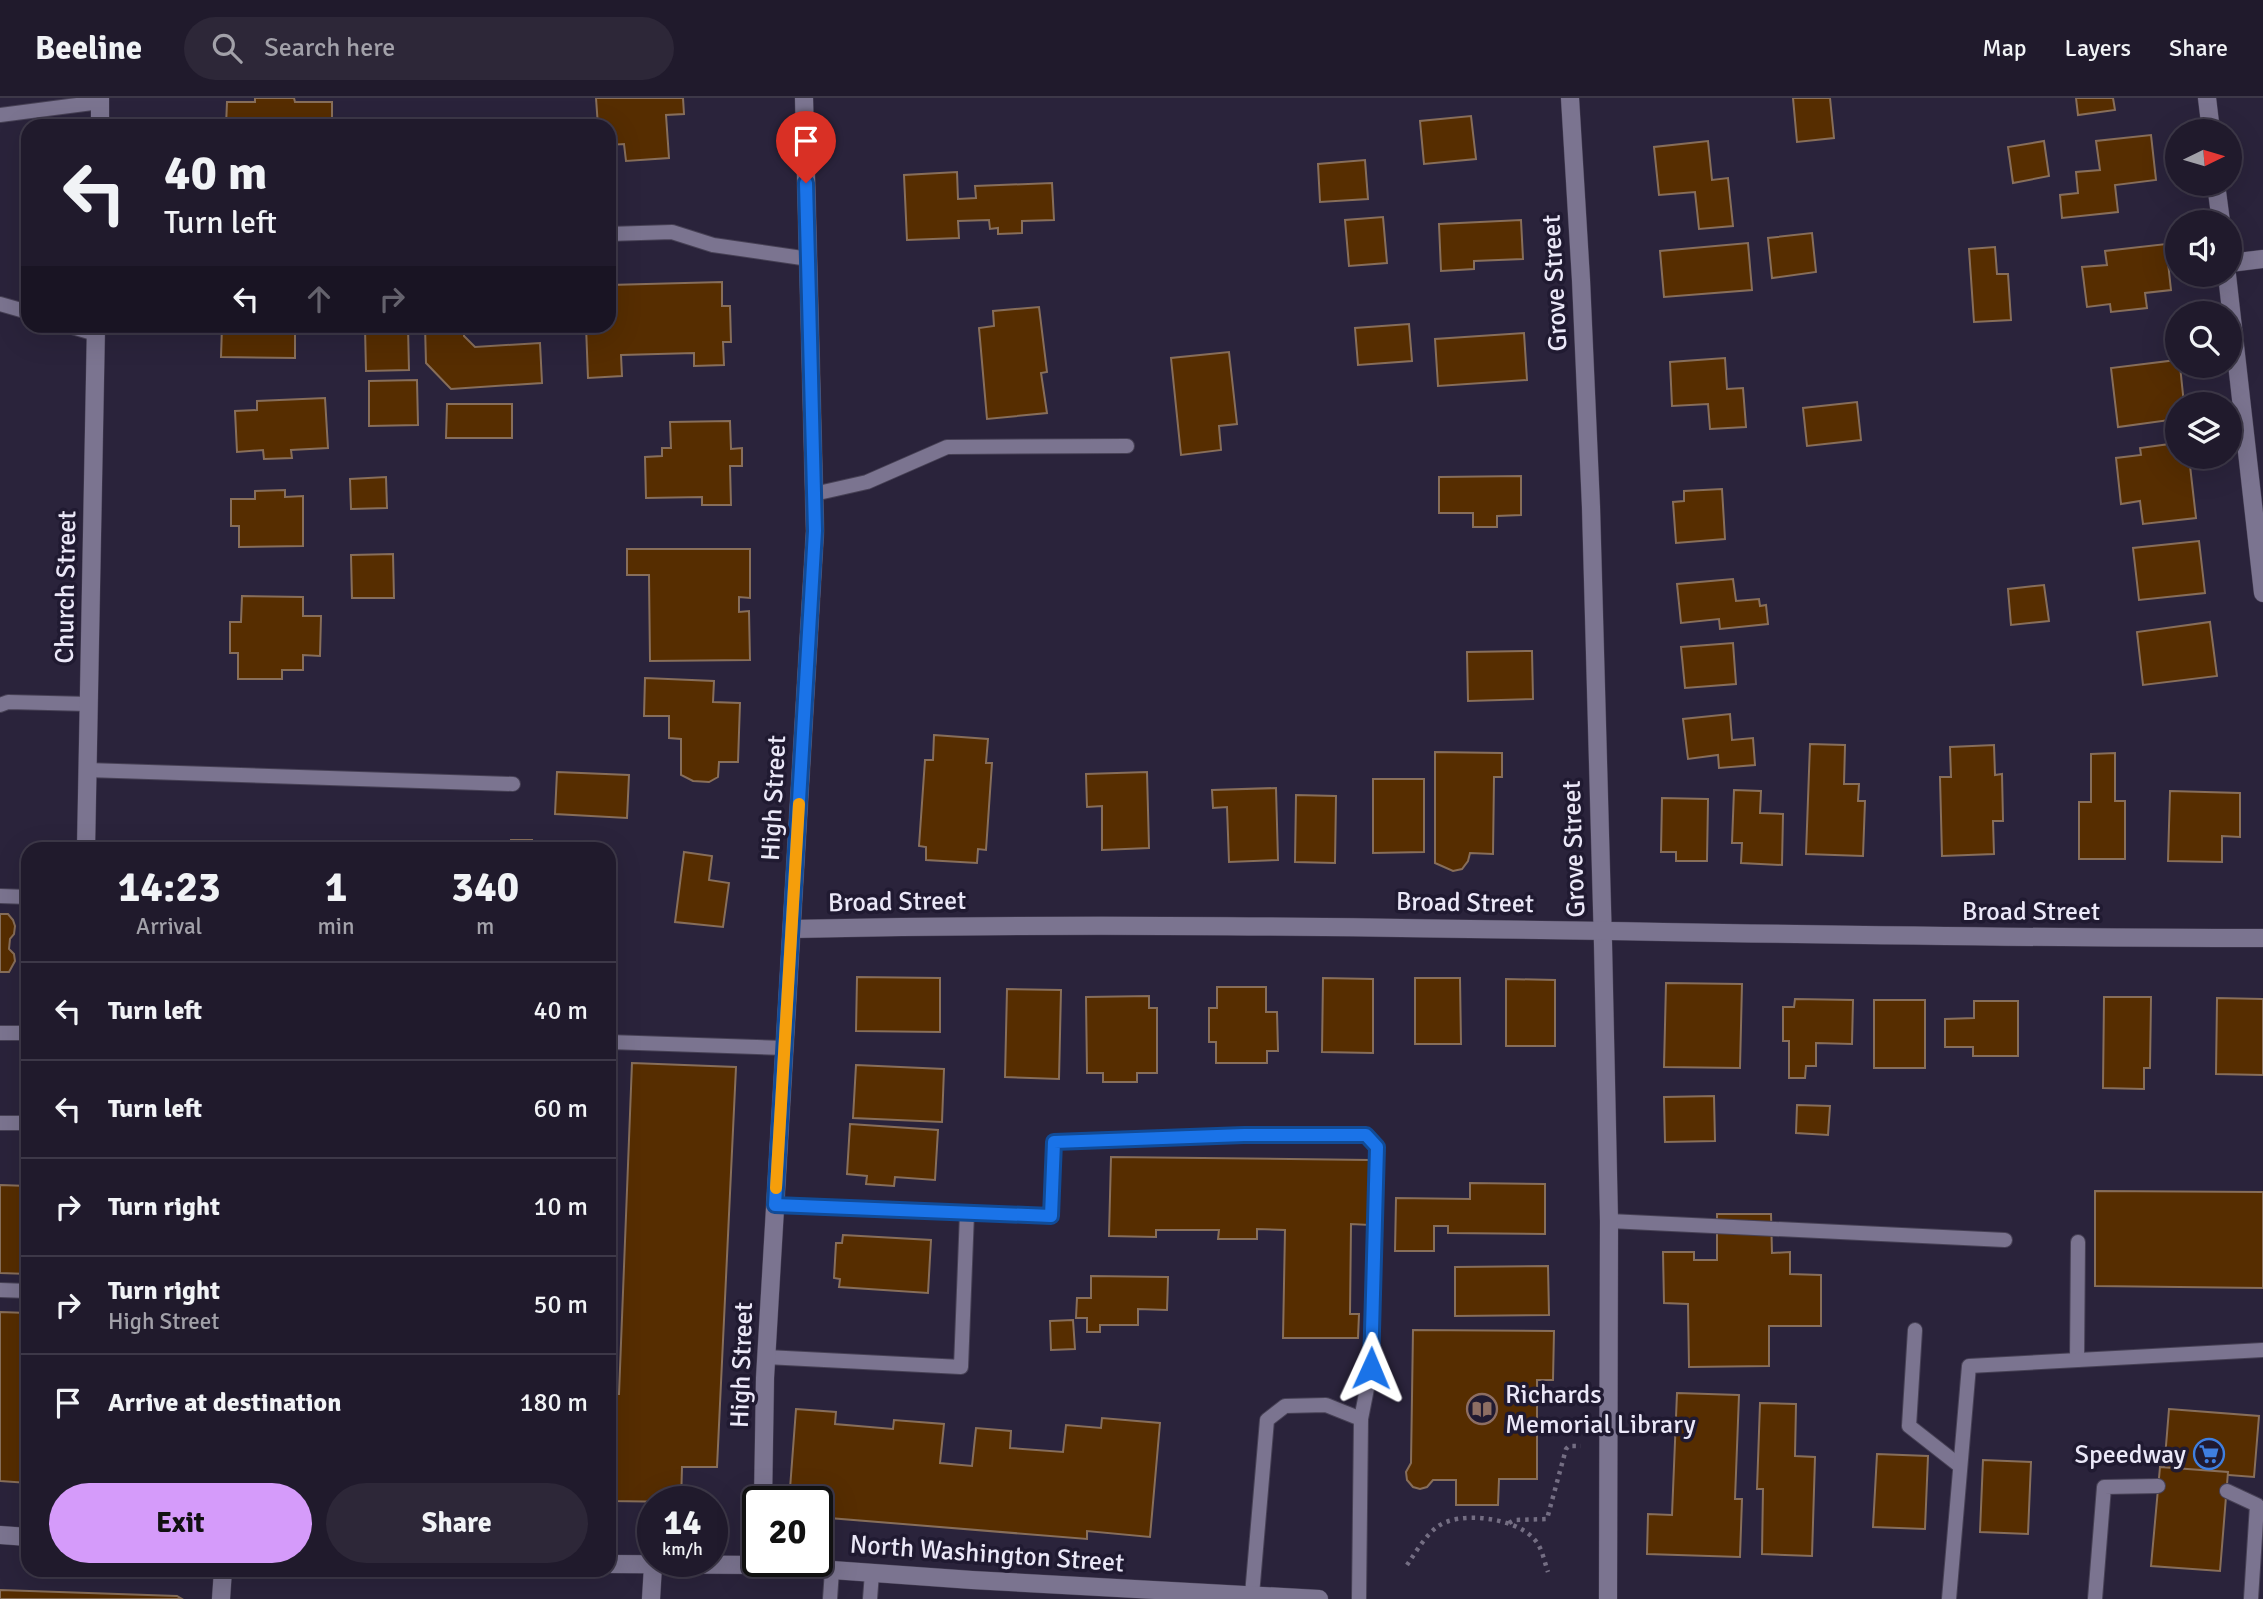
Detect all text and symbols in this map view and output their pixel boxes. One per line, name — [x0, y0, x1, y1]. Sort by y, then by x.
search box — [184, 17, 674, 80]
text: Beeline — [35, 28, 142, 69]
icon: search — [208, 29, 246, 67]
text: Search here — [264, 32, 395, 64]
text: Map — [1982, 33, 2027, 63]
text: Layers — [2065, 33, 2131, 63]
text: Share — [2169, 33, 2228, 63]
pin — [776, 111, 836, 183]
north arrow — [2165, 119, 2242, 196]
map controls — [2165, 119, 2242, 469]
icon: arrive — [787, 122, 825, 160]
text: 40 m — [164, 143, 267, 203]
icon: left — [49, 147, 140, 238]
text: Turn left — [164, 203, 277, 242]
button: sound — [2165, 210, 2242, 287]
street label: Grove Street — [1535, 214, 1575, 352]
icon: left — [227, 280, 265, 318]
icon: ahead — [300, 280, 338, 318]
icon: right — [373, 280, 411, 318]
button: search — [2165, 301, 2242, 378]
button: layers — [2165, 392, 2242, 469]
street label: Church Street — [49, 510, 83, 664]
street label: High Street — [755, 734, 793, 862]
street label: Grove Street — [1556, 780, 1592, 918]
text: 14:23 — [118, 862, 221, 913]
text: 1 — [325, 862, 347, 913]
text: 340 — [451, 862, 519, 913]
street label: Broad Street — [828, 885, 966, 919]
street label: Broad Street — [1396, 886, 1534, 920]
street label: Broad Street — [1962, 896, 2100, 928]
text: Arrival — [136, 912, 202, 941]
text: min — [317, 912, 355, 941]
text: m — [476, 912, 494, 941]
icon: left — [49, 992, 87, 1030]
text: Turn left — [108, 995, 202, 1027]
text: 40 m — [533, 995, 588, 1027]
icon: left — [49, 1090, 87, 1128]
text: Turn left — [108, 1093, 202, 1125]
text: 60 m — [533, 1093, 588, 1125]
icon: right — [49, 1188, 87, 1226]
text: Turn right — [108, 1191, 220, 1223]
text: 10 m — [533, 1191, 588, 1223]
text: Turn right — [108, 1275, 220, 1307]
icon: right — [49, 1286, 87, 1324]
text: 50 m — [533, 1289, 588, 1321]
street label: High Street — [724, 1302, 760, 1429]
text: High Street — [108, 1307, 219, 1336]
position arrow — [1334, 1331, 1408, 1405]
place label: Richards Memorial Library — [1505, 1379, 1696, 1441]
icon: arrive — [49, 1384, 87, 1422]
text: Arrive at destination — [108, 1387, 341, 1419]
text: 180 m — [519, 1387, 588, 1419]
library icon: Richards Memorial Library — [1465, 1392, 1499, 1426]
supermarket icon: Speedway — [2192, 1437, 2226, 1471]
place label: Speedway — [2074, 1439, 2186, 1471]
button: Exit — [49, 1483, 312, 1563]
button: Share — [326, 1483, 588, 1563]
speed limit sign: 20 — [742, 1486, 833, 1577]
text: 14 — [664, 1501, 701, 1544]
street label: North Washington Street — [849, 1528, 1125, 1580]
text: km/h — [662, 1538, 703, 1560]

